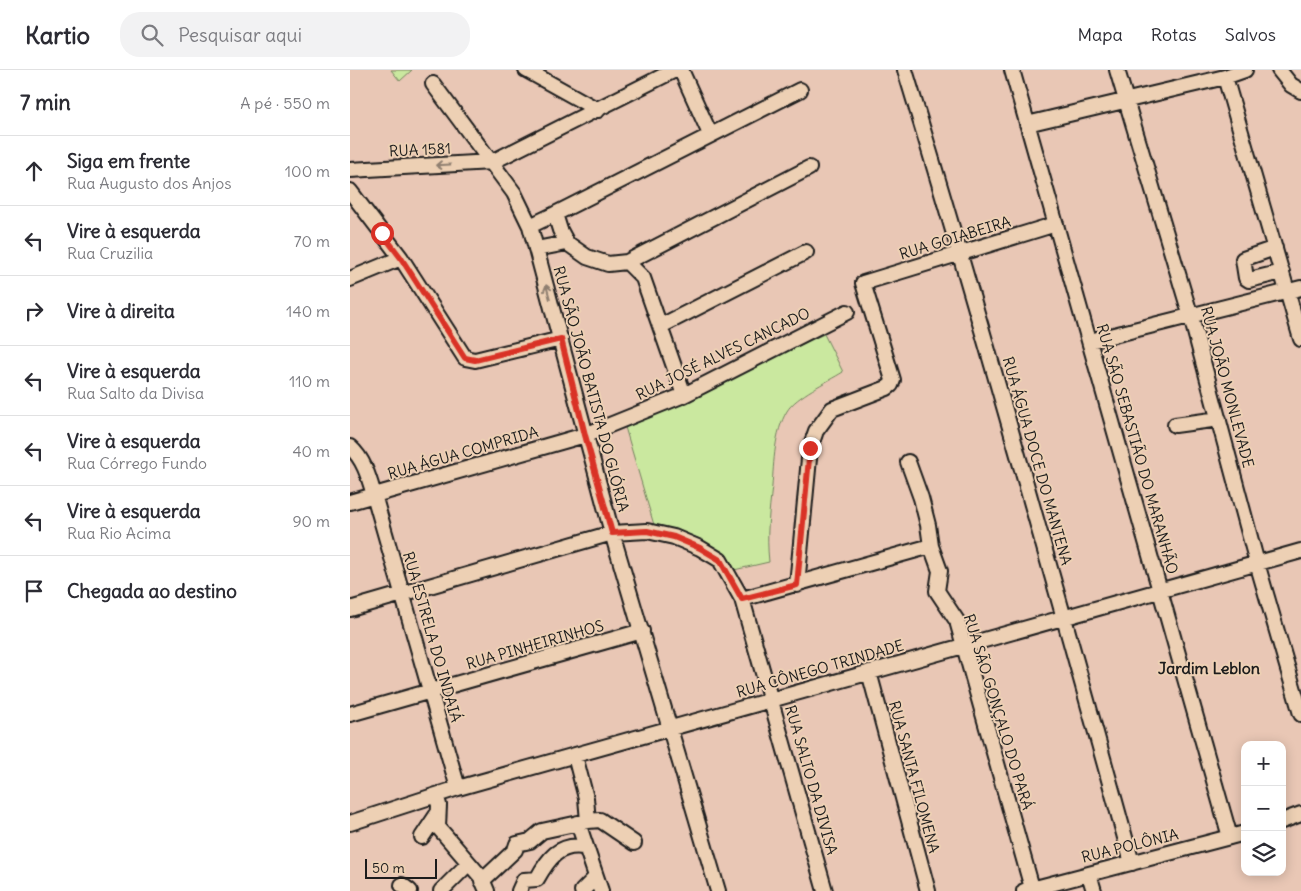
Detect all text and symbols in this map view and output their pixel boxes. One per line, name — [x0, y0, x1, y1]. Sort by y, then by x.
search box — [120, 12, 470, 57]
text: Kartio — [25, 20, 90, 50]
icon: search — [138, 21, 166, 49]
text: Pesquisar aqui — [178, 23, 302, 47]
text: Mapa — [1078, 23, 1123, 46]
text: Rotas — [1151, 23, 1197, 46]
text: Salvos — [1225, 23, 1276, 46]
text: 7 min — [20, 89, 71, 116]
text: A pé · 550 m — [240, 93, 330, 113]
street label: RUA 1581 — [388, 138, 452, 161]
text: Siga em frente — [67, 149, 190, 173]
icon: ahead — [20, 157, 48, 185]
one-way arrow — [435, 160, 451, 169]
text: 100 m — [285, 161, 330, 181]
text: Rua Augusto dos Anjos — [67, 173, 231, 193]
street label: RUA GOIABEIRA — [897, 211, 1013, 264]
text: Vire à esquerda — [67, 219, 201, 243]
route start — [371, 222, 394, 245]
icon: left — [20, 227, 48, 255]
text: 70 m — [294, 231, 330, 251]
text: Rua Cruzilia — [67, 243, 153, 263]
street label: RUA SÃO JOÃO BATISTA DO GLÓRIA — [549, 264, 635, 514]
one-way arrow — [542, 284, 552, 300]
icon: right — [20, 297, 48, 325]
text: Vire à direita — [67, 299, 175, 323]
text: 140 m — [286, 301, 330, 321]
street label: RUA JOSÉ ALVES CANCADO — [633, 303, 813, 404]
street label: RUA JOÃO MONLEVADE — [1197, 304, 1258, 470]
street label: RUA SÃO SEBASTIÃO DO MARANHÃO — [1093, 322, 1182, 576]
street label: RUA ÁGUA DOCE DO MANTENA — [999, 354, 1076, 568]
text: Vire à esquerda — [67, 359, 201, 383]
icon: left — [20, 367, 48, 395]
text: 110 m — [289, 371, 330, 391]
text: Rua Salto da Divisa — [67, 383, 204, 403]
street label: RUA ÁGUA COMPRIDA — [385, 422, 541, 483]
text: Vire à esquerda — [67, 429, 201, 453]
icon: left — [20, 437, 48, 465]
route end — [799, 437, 822, 460]
text: 40 m — [292, 441, 330, 461]
text: Rua Córrego Fundo — [67, 453, 207, 473]
text: Vire à esquerda — [67, 499, 201, 523]
icon: left — [20, 507, 48, 535]
text: 90 m — [292, 511, 330, 531]
text: Rua Rio Acima — [67, 523, 171, 543]
street label: RUA ESTRELA DO INDAIÁ — [399, 549, 466, 725]
icon: arrive — [20, 577, 48, 605]
text: Chegada ao destino — [67, 579, 237, 603]
street label: RUA SÃO GONÇALO DO PARÁ — [960, 611, 1038, 813]
street label: RUA PINHEIRINHOS — [464, 616, 606, 673]
street label: RUA CÔNEGO TRINDADE — [734, 635, 906, 702]
district label: Jardim Leblon — [1158, 658, 1260, 678]
street label: RUA SANTA FILOMENA — [885, 699, 944, 855]
street label: RUA SALTO DA DIVISA — [781, 703, 842, 857]
map controls — [1241, 741, 1286, 876]
button: + — [1241, 741, 1286, 786]
button: − — [1241, 786, 1286, 831]
street label: RUA POLÔNIA — [1079, 823, 1181, 867]
button: layers — [1241, 831, 1286, 876]
scale bar — [365, 856, 438, 879]
text: 50 m — [372, 859, 405, 877]

